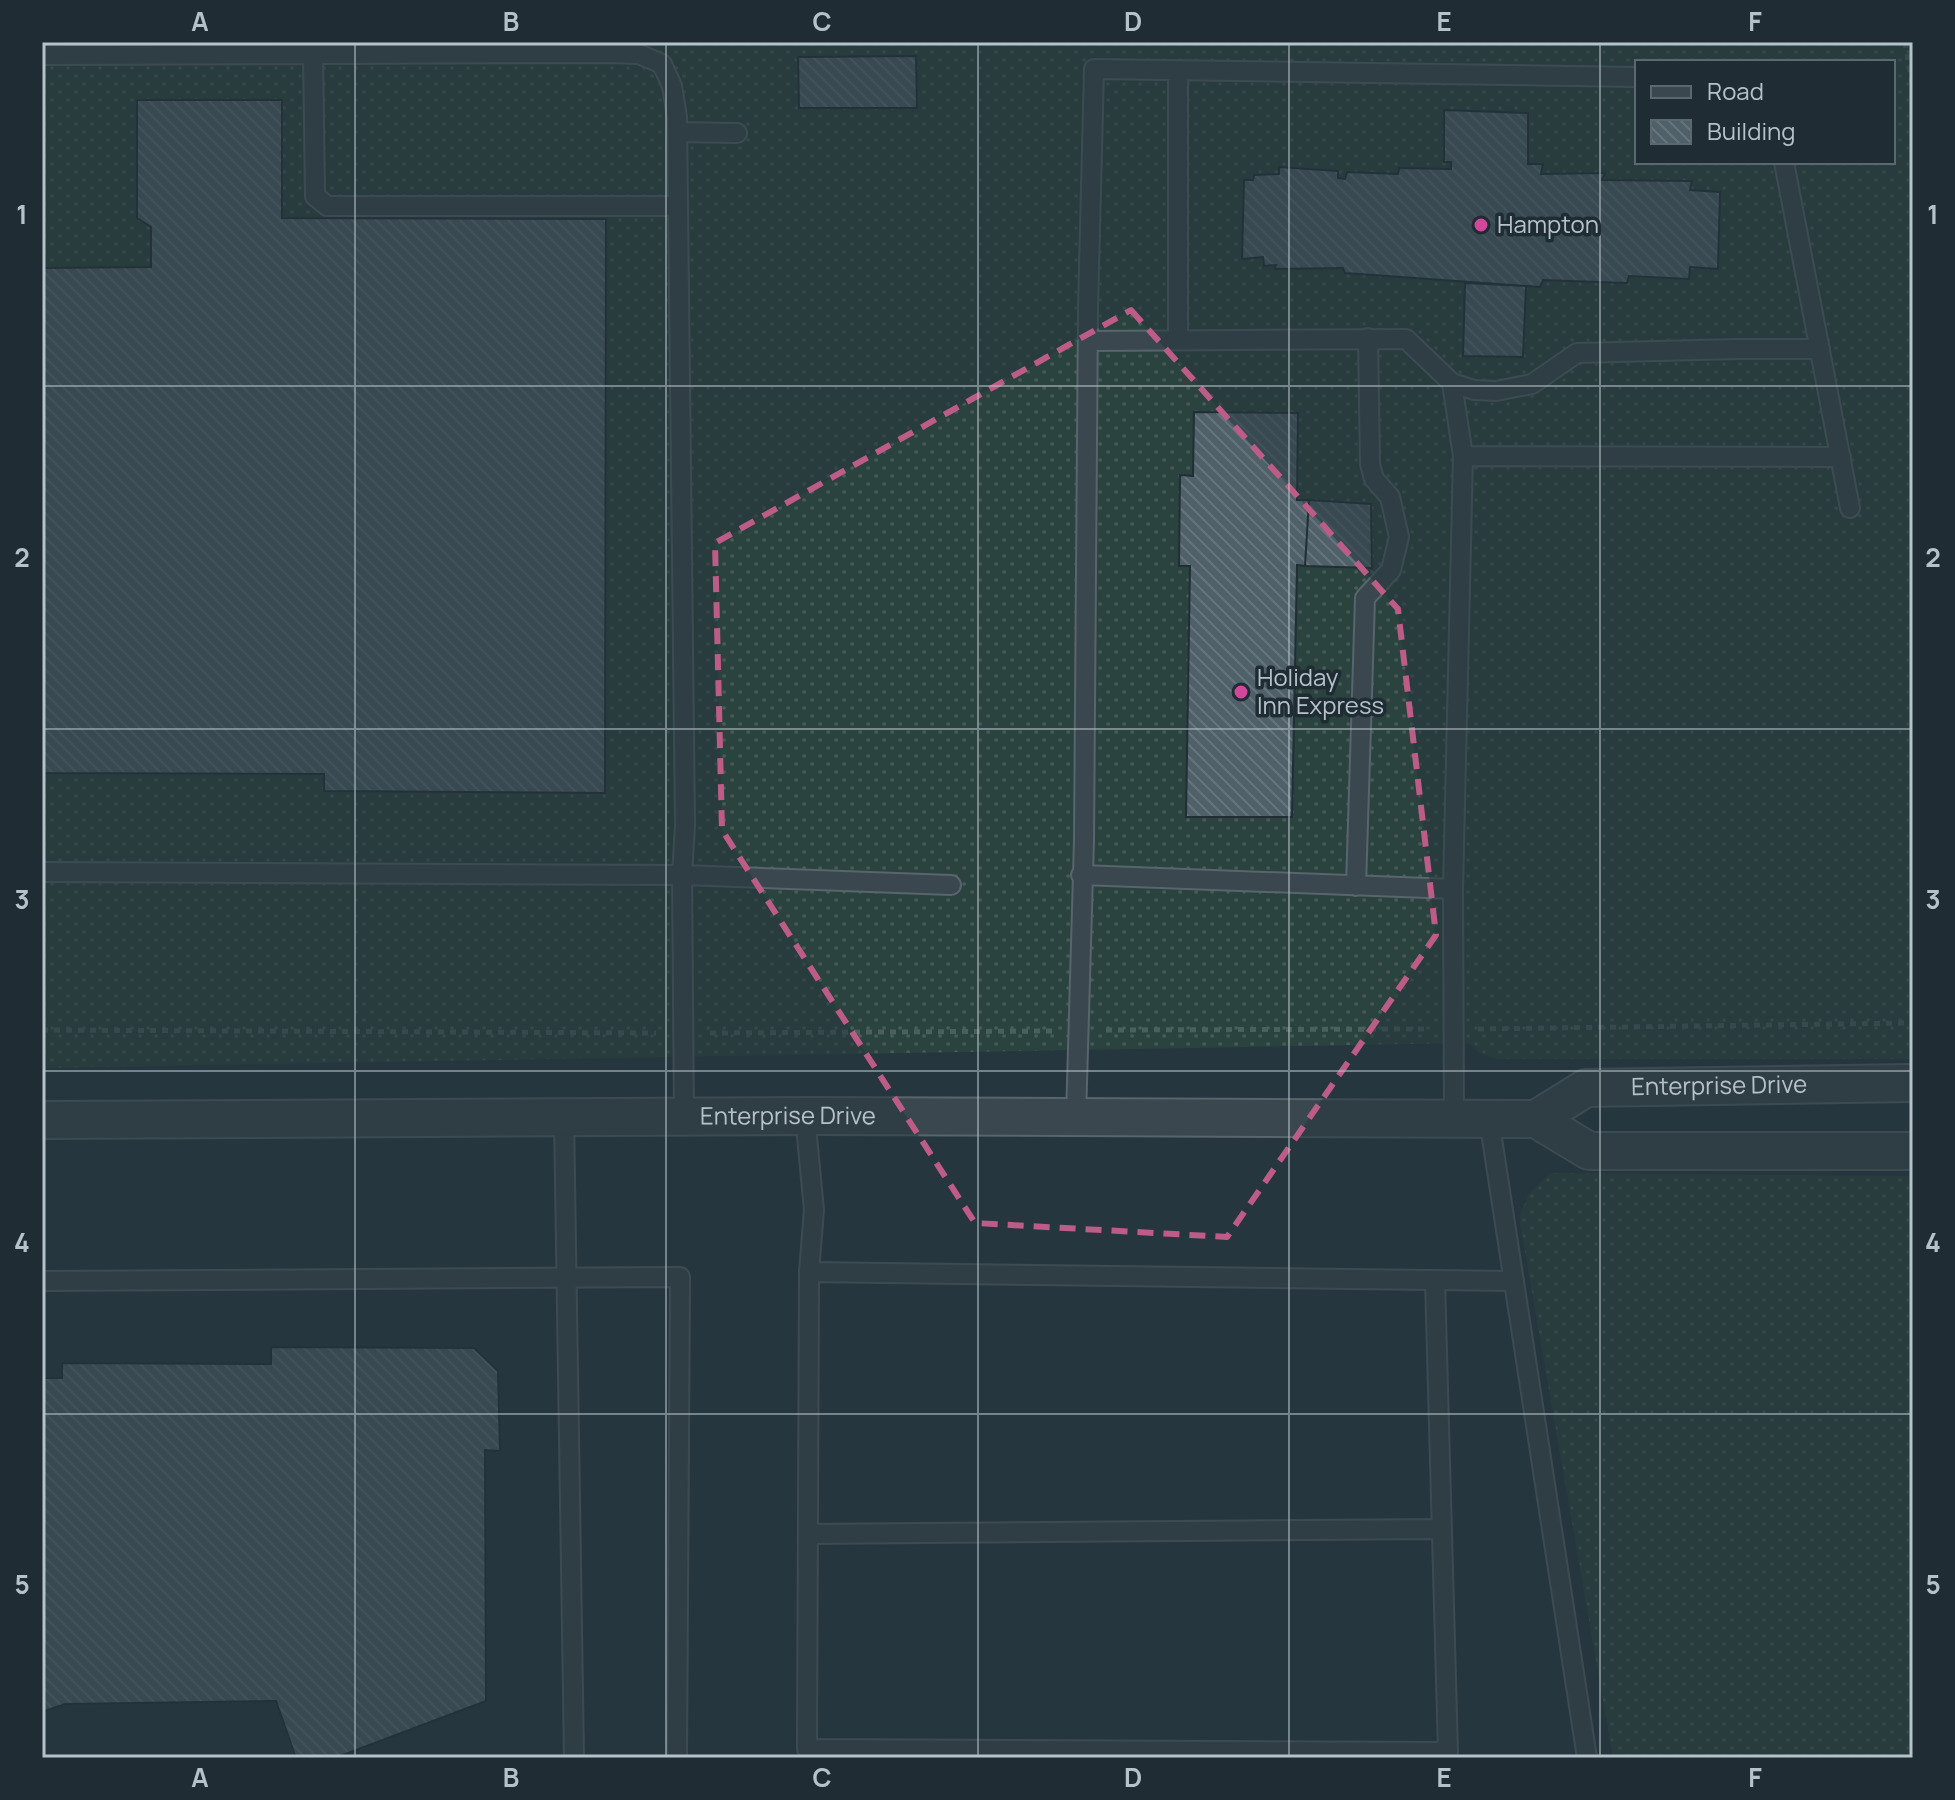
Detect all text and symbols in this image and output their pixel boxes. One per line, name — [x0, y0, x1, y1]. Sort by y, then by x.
text: A — [191, 3, 209, 39]
text: B — [503, 3, 519, 39]
text: C — [812, 3, 832, 39]
text: D — [1124, 3, 1142, 39]
text: E — [1436, 3, 1452, 39]
text: F — [1748, 3, 1762, 39]
legend — [1635, 60, 1895, 164]
text: Road — [1707, 74, 1764, 107]
text: Building — [1707, 114, 1795, 147]
text: 1 — [16, 196, 28, 232]
text: 1 — [1927, 196, 1939, 232]
place label: Hampton — [1497, 207, 1599, 240]
marker: Hampton — [1472, 216, 1490, 234]
text: 2 — [14, 539, 30, 575]
text: 2 — [1925, 539, 1941, 575]
place label: Holiday Inn Express — [1257, 660, 1384, 721]
marker: Holiday Inn Express — [1232, 683, 1250, 701]
text: 3 — [14, 881, 30, 917]
text: 3 — [1925, 881, 1941, 917]
street label: Enterprise Drive — [1631, 1067, 1807, 1102]
street label: Enterprise Drive — [700, 1098, 876, 1132]
text: 4 — [14, 1224, 30, 1260]
text: 4 — [1925, 1224, 1941, 1260]
text: 5 — [14, 1566, 30, 1602]
text: 5 — [1925, 1566, 1941, 1602]
text: A — [191, 1759, 209, 1795]
text: B — [503, 1759, 519, 1795]
text: C — [812, 1759, 832, 1795]
text: D — [1124, 1759, 1142, 1795]
text: E — [1436, 1759, 1452, 1795]
text: F — [1748, 1759, 1762, 1795]

